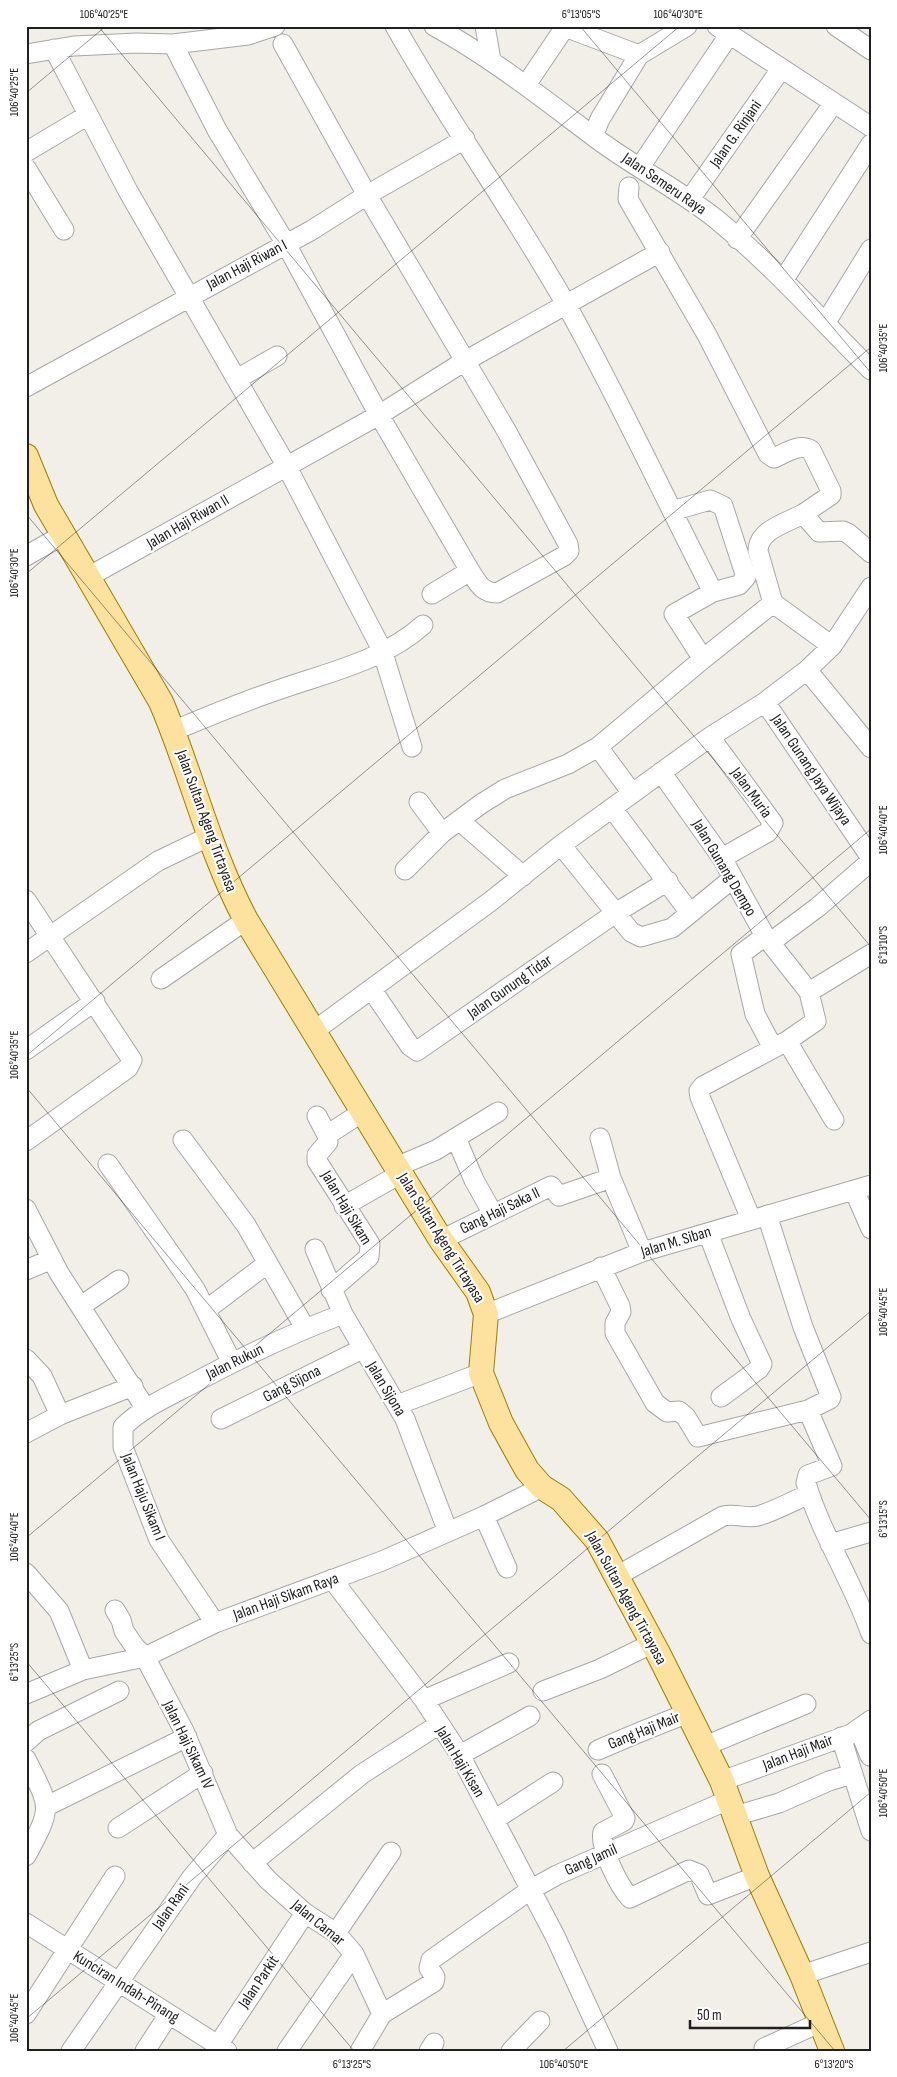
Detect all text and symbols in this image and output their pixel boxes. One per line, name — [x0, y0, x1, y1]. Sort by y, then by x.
text: 106°40'25"E — [80, 7, 128, 22]
text: 6°13'05"S — [562, 7, 600, 22]
text: 106°40'30"E — [653, 7, 703, 22]
text: 106°40'25"E — [7, 68, 22, 116]
street label: Jalan G. Rinjani — [705, 97, 766, 172]
street label: Jalan Semeru Raya — [618, 148, 710, 219]
street label: Jalan Haji Riwan I — [203, 236, 291, 295]
text: 106°40'35"E — [876, 324, 891, 372]
street label: Jalan Haji Riwan II — [143, 491, 232, 554]
text: 106°40'30"E — [7, 548, 22, 598]
street label: Jalan Gunang Jaya Wijaya — [766, 710, 855, 829]
street label: Jalan Sultan Ageng Tirtayasa — [171, 747, 240, 894]
street label: Jalan Muria — [726, 763, 776, 822]
text: 106°40'40"E — [876, 805, 891, 855]
street label: Jalan Gunang Dempo — [687, 815, 760, 920]
text: 6°13'10"S — [876, 926, 891, 964]
street label: Jalan Gunung Tidar — [463, 951, 556, 1024]
text: 106°40'35"E — [7, 1031, 22, 1079]
street label: Jalan Haji Sikam — [316, 1167, 376, 1248]
street label: Jalan Sultan Ageng Tirtayasa — [393, 1169, 489, 1306]
street label: Gang Haji Saka II — [457, 1183, 543, 1239]
street label: Jalan M. Siban — [638, 1222, 713, 1262]
text: 106°40'45"E — [876, 1288, 891, 1336]
street label: Jalan Rukun — [202, 1340, 267, 1385]
street label: Jalan Sijona — [362, 1357, 410, 1420]
street label: Gang Sijona — [260, 1361, 324, 1407]
street label: Jalan Haju Sikam I — [116, 1450, 169, 1543]
text: 6°13'15"S — [876, 1500, 891, 1538]
text: 106°40'40"E — [7, 1512, 22, 1562]
street label: Jalan Sultan Ageng Tirtayasa — [581, 1527, 671, 1668]
street label: Jalan Haji Sikam Raya — [230, 1569, 341, 1625]
text: 6°13'25"S — [7, 1643, 22, 1681]
street label: Jalan Haji Sikam IV — [158, 1697, 218, 1793]
street label: Gang Haji Mair — [605, 1708, 683, 1754]
street label: Jalan Haji Kisan — [431, 1722, 489, 1801]
street label: Jalan Haji Mair — [759, 1731, 836, 1775]
text: 106°40'50"E — [876, 1768, 891, 1817]
street label: Gang Jamil — [562, 1840, 620, 1880]
street label: Jalan Rani — [148, 1881, 193, 1934]
street label: Jalan Camar — [287, 1895, 349, 1950]
street label: Kunciran Indah-Pinang — [69, 1947, 183, 2027]
street label: Jalan Parkit — [234, 1952, 284, 2013]
text: 106°40'45"E — [7, 1994, 22, 2042]
scale bar — [690, 1997, 810, 2029]
text: 50 m — [697, 2006, 722, 2025]
text: 6°13'25"S — [333, 2057, 371, 2072]
text: 106°40'50"E — [540, 2057, 589, 2072]
text: 6°13'20"S — [815, 2057, 853, 2072]

